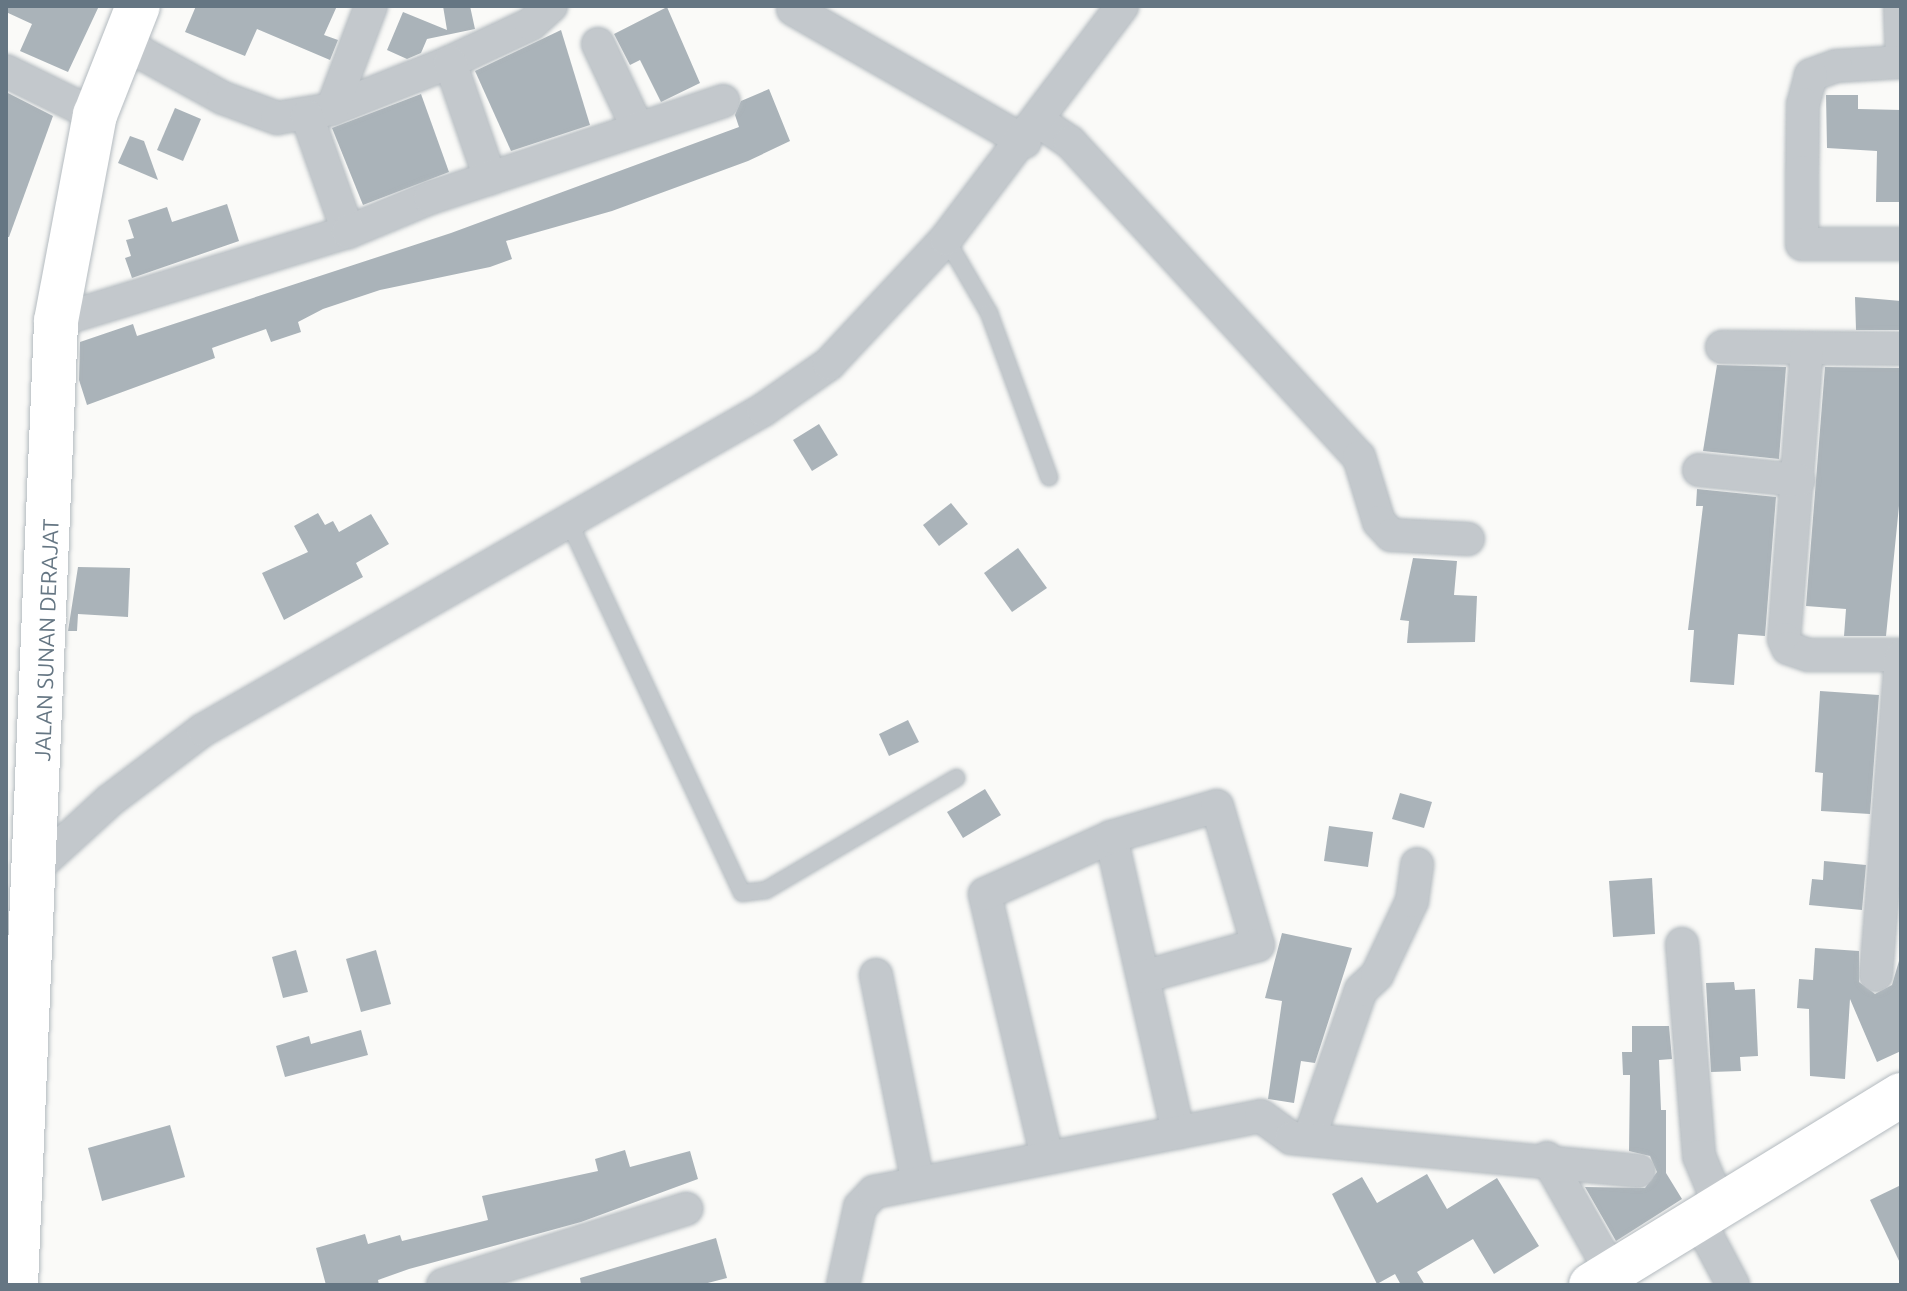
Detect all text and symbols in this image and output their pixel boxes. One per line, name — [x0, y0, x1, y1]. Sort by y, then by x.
street label: JALAN SUNAN DERAJAT — [29, 518, 63, 762]

